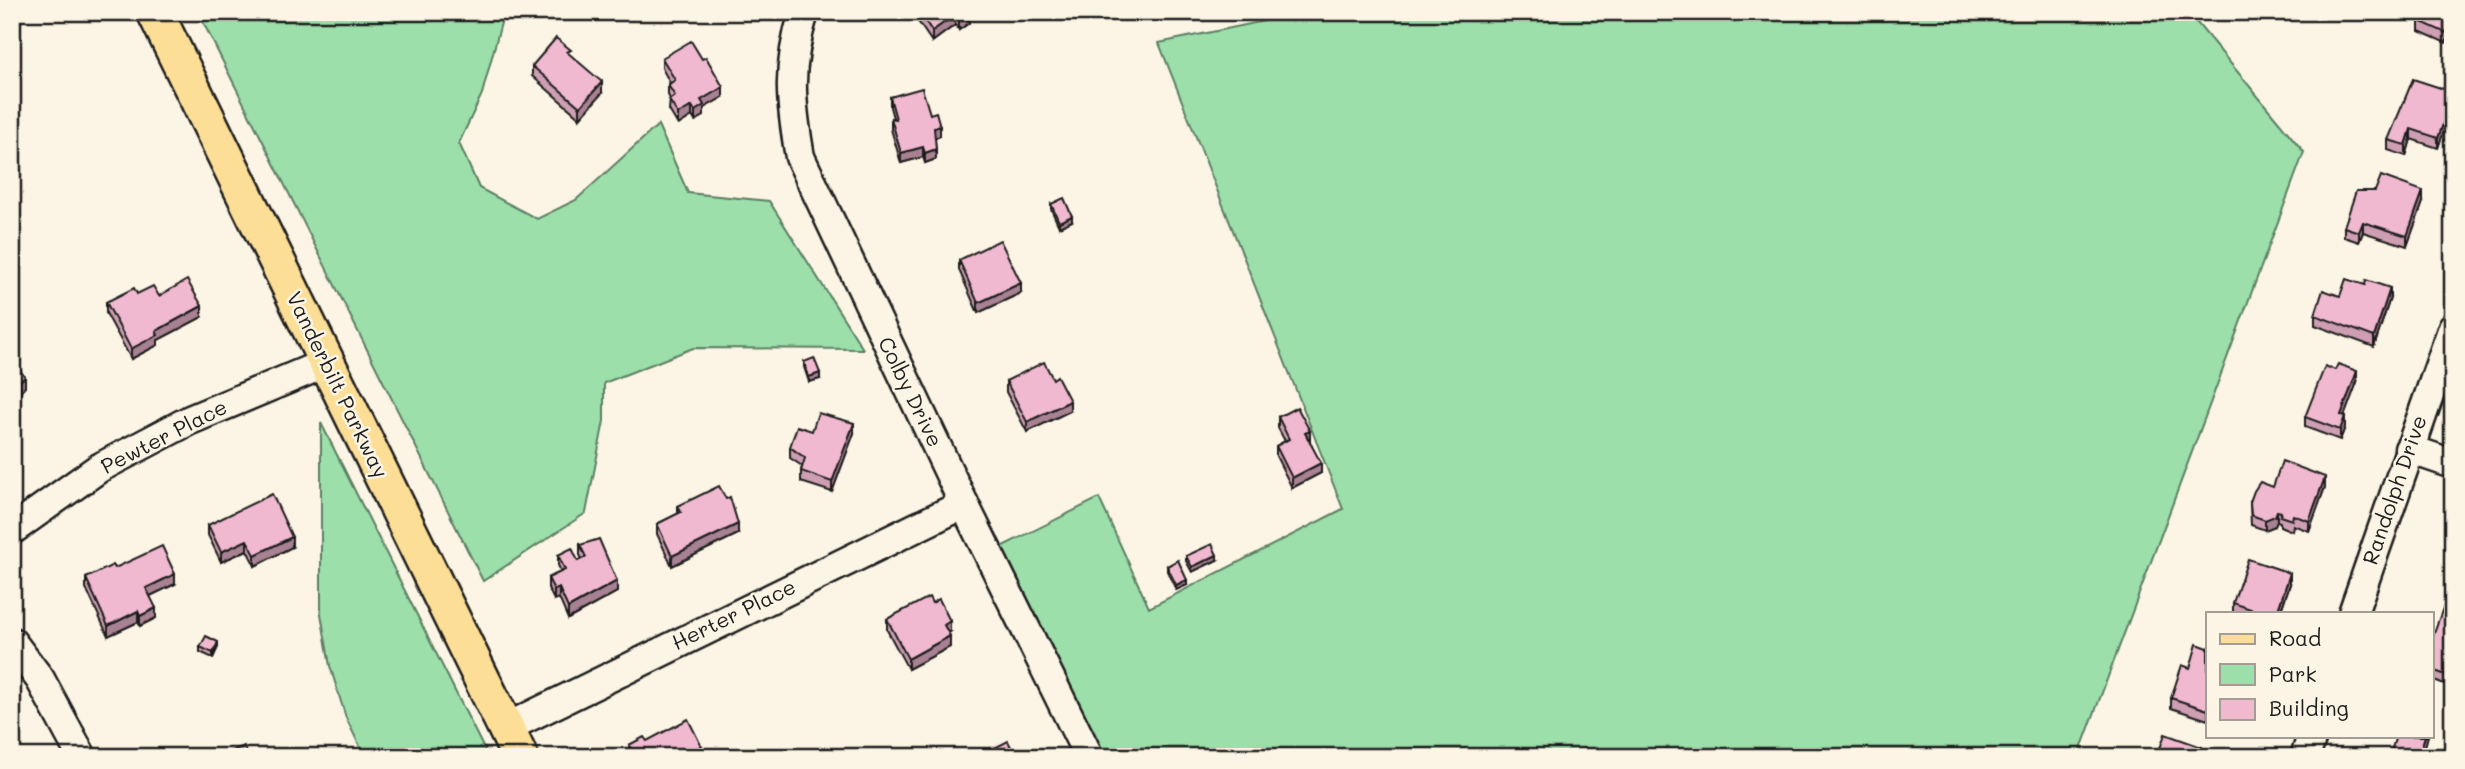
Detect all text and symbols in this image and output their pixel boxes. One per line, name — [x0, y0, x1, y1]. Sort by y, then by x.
street label: Vanderbilt Parkway — [281, 287, 395, 482]
street label: Colby Drive — [873, 332, 950, 451]
street label: Pewter Place — [96, 392, 231, 479]
street label: Randolph Drive — [2355, 411, 2432, 568]
street label: Herter Place — [667, 572, 800, 655]
legend — [2206, 612, 2434, 738]
text: Road — [2269, 624, 2321, 651]
text: Park — [2269, 660, 2317, 687]
text: Building — [2269, 694, 2349, 721]

